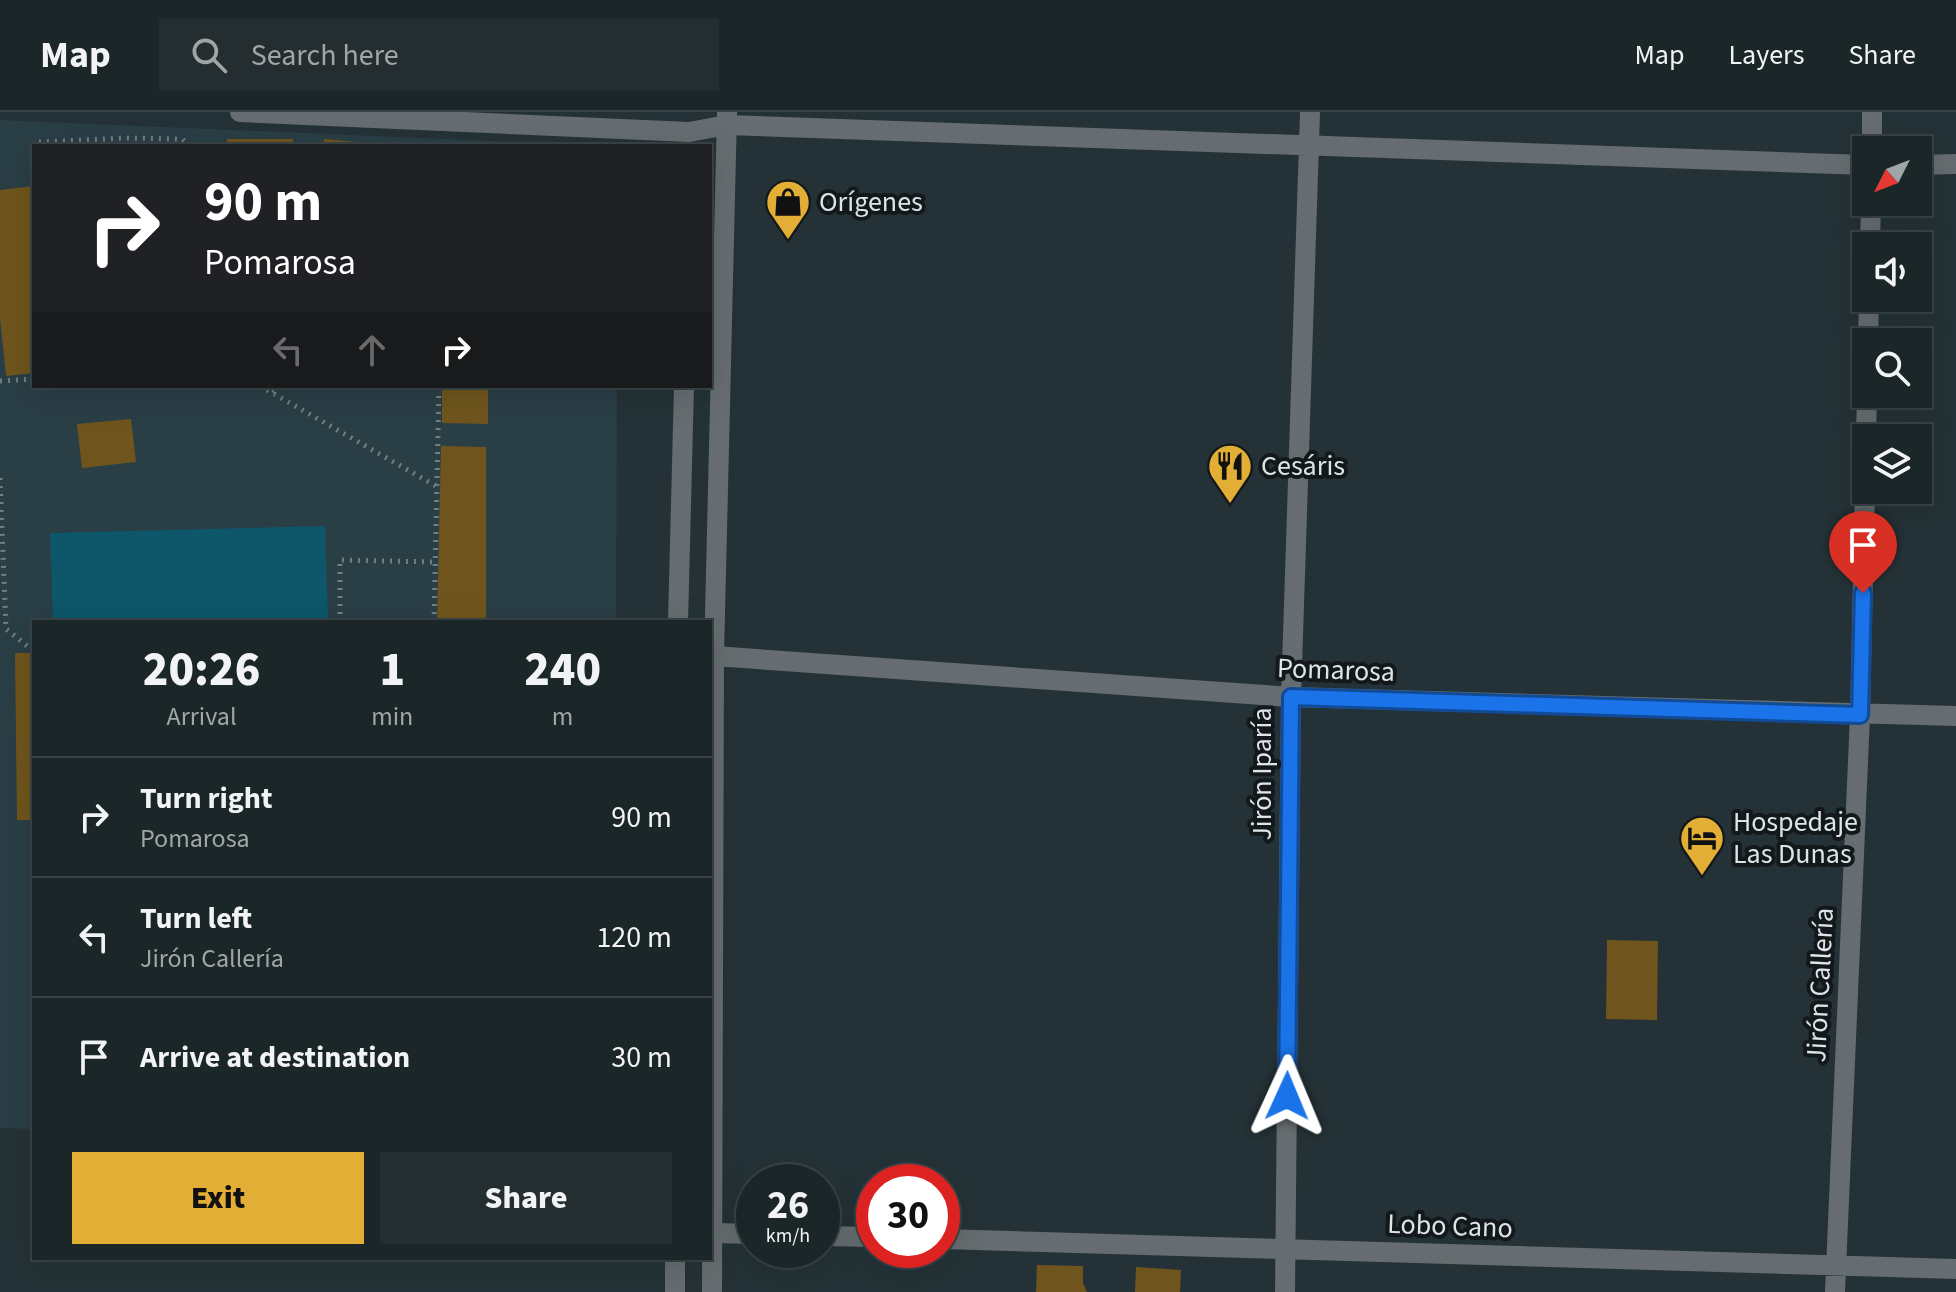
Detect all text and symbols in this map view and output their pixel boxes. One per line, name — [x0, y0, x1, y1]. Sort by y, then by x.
search box — [159, 19, 719, 91]
text: Map — [40, 28, 111, 82]
icon: search — [187, 33, 231, 77]
text: Search here — [251, 34, 399, 77]
text: Map — [1634, 35, 1684, 75]
text: Layers — [1728, 35, 1804, 75]
text: Share — [1848, 35, 1916, 75]
north arrow — [1852, 136, 1932, 216]
map controls — [1852, 136, 1932, 504]
text: 90 m — [204, 163, 322, 242]
icon: right — [72, 176, 176, 280]
shop icon: Orígenes — [764, 178, 812, 241]
place label: Orígenes — [819, 182, 923, 222]
button: sound — [1852, 232, 1932, 312]
text: Pomarosa — [204, 237, 356, 288]
icon: left — [266, 328, 310, 372]
icon: ahead — [350, 328, 394, 372]
icon: right — [434, 328, 478, 372]
button: search — [1852, 328, 1932, 408]
button: layers — [1852, 424, 1932, 504]
restaurant icon: Cesáris — [1206, 442, 1254, 505]
place label: Cesáris — [1261, 446, 1345, 486]
pin — [1829, 511, 1897, 593]
icon: arrive — [1841, 523, 1885, 567]
text: 20:26 — [143, 636, 260, 704]
text: 1 — [379, 636, 405, 704]
text: 240 — [524, 636, 601, 704]
street label: Pomarosa — [1276, 648, 1396, 692]
text: Arrival — [167, 698, 237, 735]
text: min — [371, 698, 413, 735]
text: m — [552, 698, 573, 735]
street label: Jirón Iparía — [1242, 707, 1282, 841]
text: Turn right — [140, 777, 272, 820]
icon: right — [72, 795, 116, 839]
text: 90 m — [611, 796, 672, 839]
place label: Hospedaje Las Dunas — [1733, 802, 1858, 874]
hotel icon: Hospedaje Las Dunas — [1678, 814, 1726, 877]
text: Pomarosa — [140, 820, 250, 857]
text: Turn left — [140, 897, 252, 940]
street label: Jirón Callería — [1796, 907, 1844, 1063]
icon: left — [72, 915, 116, 959]
text: 120 m — [596, 916, 672, 959]
text: Jirón Callería — [140, 940, 284, 977]
icon: arrive — [72, 1035, 116, 1079]
text: Arrive at destination — [140, 1036, 410, 1079]
text: 30 m — [611, 1036, 672, 1079]
position arrow — [1245, 1054, 1329, 1138]
button: Exit — [72, 1152, 364, 1244]
button: Share — [380, 1152, 672, 1244]
speed limit sign: 30 — [856, 1164, 960, 1268]
text: 26 — [767, 1177, 809, 1234]
street label: Lobo Cano — [1387, 1204, 1513, 1248]
text: km/h — [766, 1222, 810, 1250]

